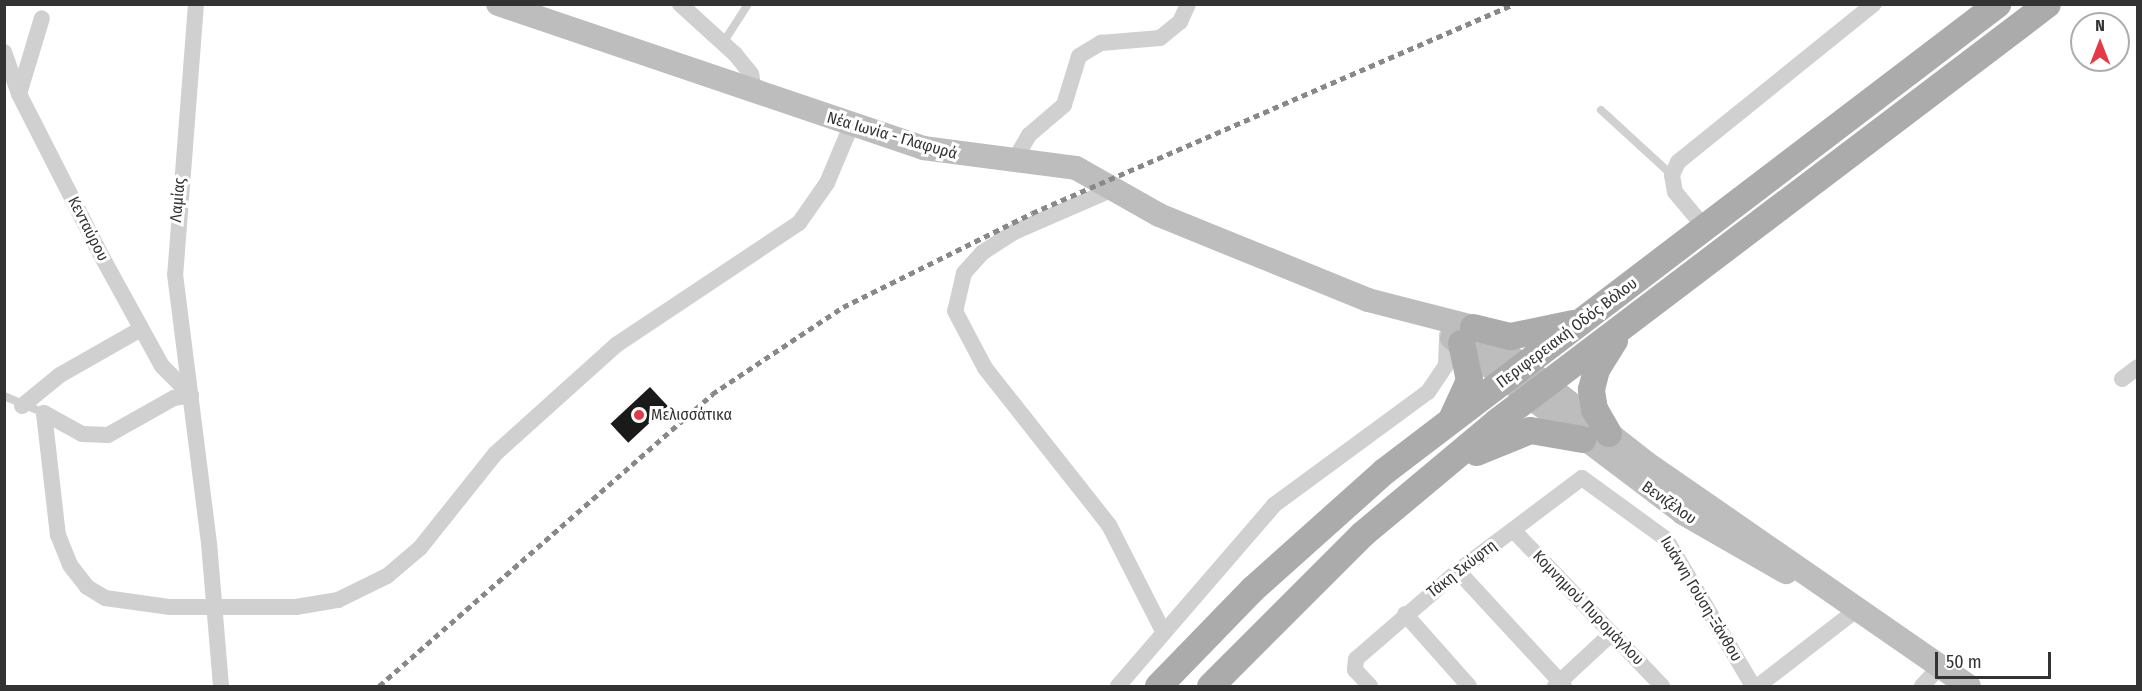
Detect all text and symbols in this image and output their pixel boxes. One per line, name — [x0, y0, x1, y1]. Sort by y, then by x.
north arrow — [2070, 12, 2130, 72]
text: N — [2095, 16, 2105, 35]
street label: Νέα Ιωνία - Γλαφυρά — [825, 108, 959, 164]
street label: Λαμίας — [166, 177, 190, 223]
street label: Κενταύρου — [64, 193, 112, 265]
street label: Περιφερειακή Οδός Βόλου — [1493, 274, 1641, 392]
place label: Μελισσάτικα — [651, 405, 732, 425]
marker: Μελισσάτικα — [632, 408, 646, 422]
street label: Βενιζέλου — [1638, 477, 1700, 529]
street label: Ιωάννη Γούση-Ξάνθου — [1656, 533, 1746, 665]
street label: Τάκη Σκύφτη — [1423, 536, 1501, 602]
street label: Κομνημού Πυρομάγλου — [1528, 547, 1648, 669]
scale bar — [1938, 640, 2054, 678]
text: 50 m — [1946, 651, 1982, 673]

